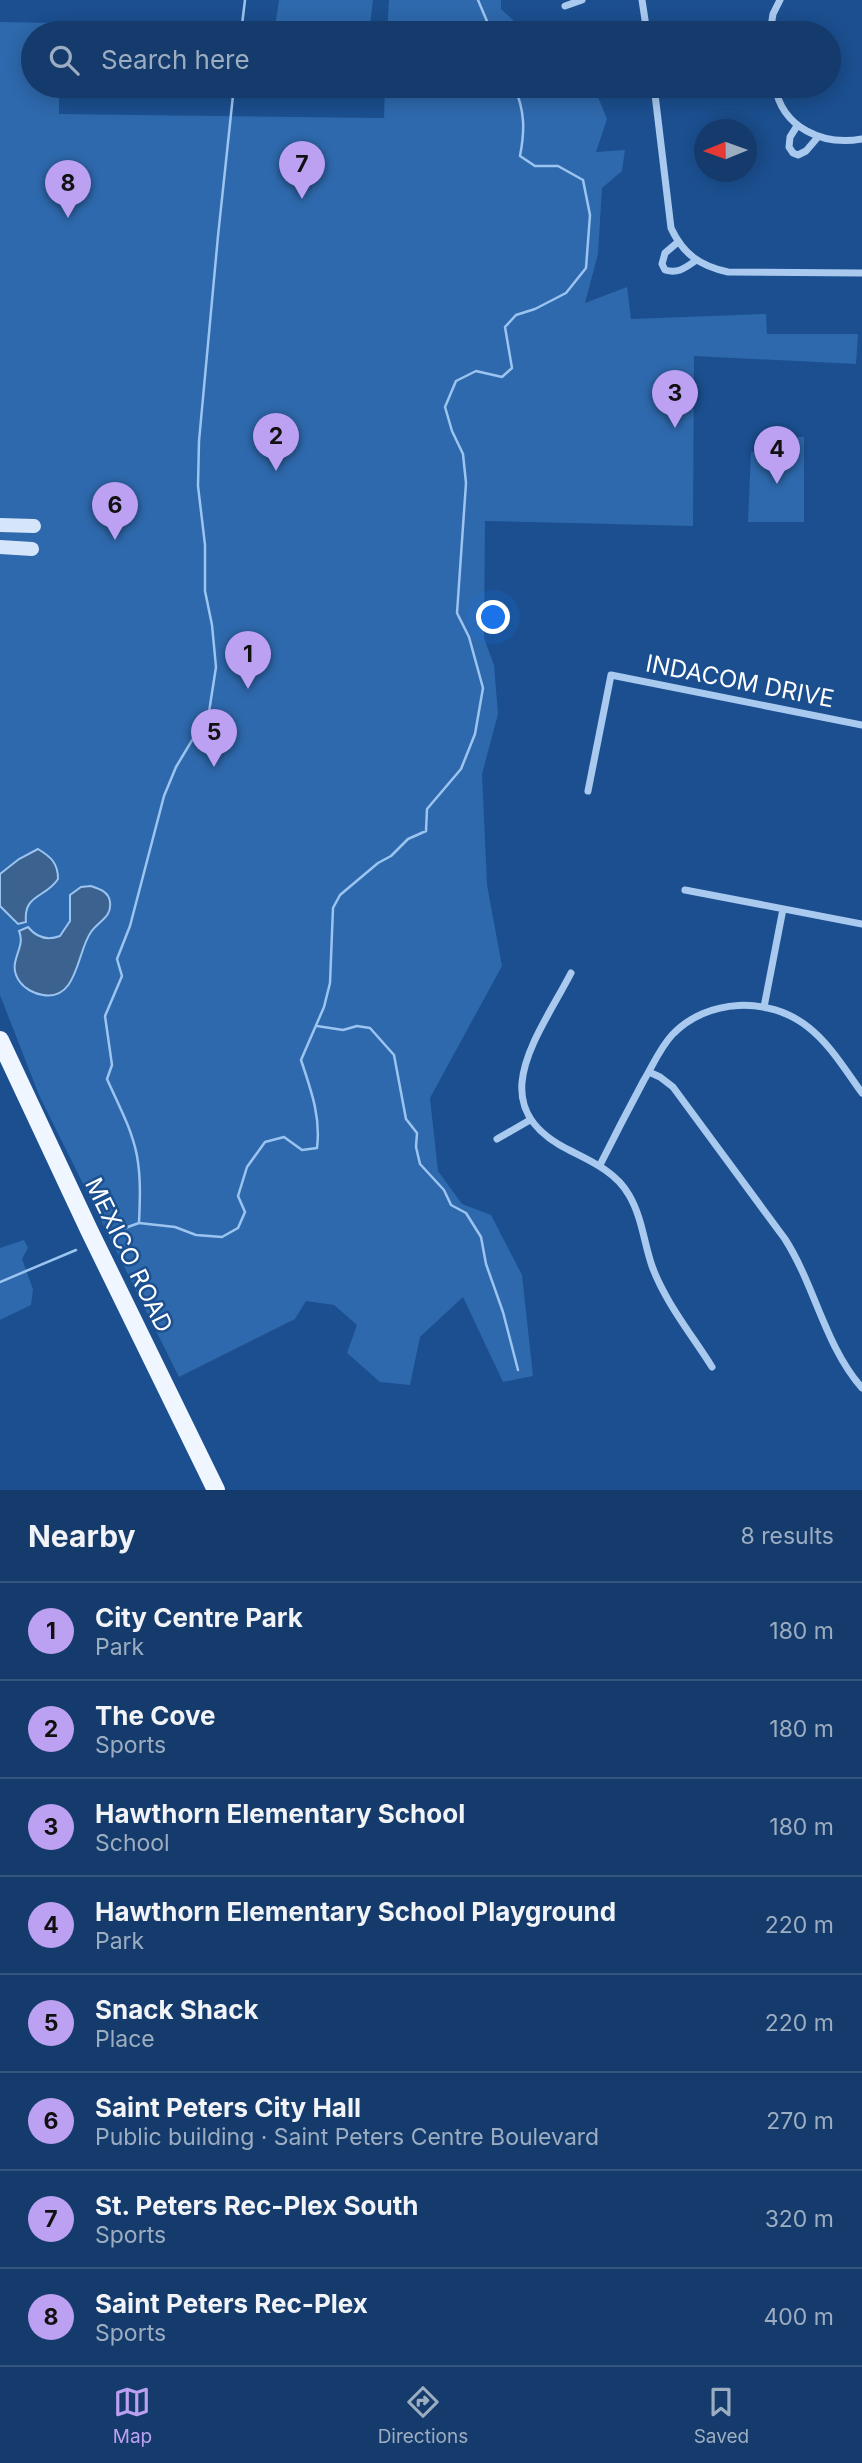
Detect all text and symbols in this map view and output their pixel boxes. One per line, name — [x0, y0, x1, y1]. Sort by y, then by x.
search box — [21, 21, 841, 98]
icon: search — [45, 41, 83, 79]
text: Search here — [101, 44, 250, 75]
north arrow — [694, 119, 757, 182]
pin: 7 — [279, 141, 325, 199]
pin: 8 — [45, 160, 91, 218]
pin: 3 — [652, 370, 698, 428]
pin: 2 — [253, 413, 299, 471]
pin: 4 — [754, 426, 800, 484]
pin: 6 — [92, 482, 138, 540]
your location — [476, 600, 510, 634]
pin: 1 — [225, 631, 271, 689]
street label: INDACOM DRIVE — [643, 649, 837, 713]
pin: 5 — [191, 709, 237, 767]
street label: MEXICO ROAD — [79, 1173, 179, 1337]
text: Nearby — [28, 1518, 136, 1554]
text: 8 results — [741, 1522, 834, 1550]
text: City Centre Park — [95, 1602, 303, 1633]
text: 1 — [46, 1617, 56, 1645]
text: 180 m — [769, 1617, 834, 1645]
text: Park — [95, 1633, 144, 1661]
text: The Cove — [95, 1700, 216, 1731]
text: 2 — [44, 1715, 58, 1743]
text: 180 m — [769, 1715, 834, 1743]
text: Sports — [95, 1731, 166, 1759]
text: Hawthorn Elementary School — [95, 1798, 465, 1829]
text: 3 — [44, 1813, 58, 1841]
text: 180 m — [769, 1813, 834, 1841]
text: School — [95, 1829, 170, 1857]
text: Hawthorn Elementary School Playground — [95, 1896, 616, 1927]
text: 4 — [43, 1911, 59, 1939]
text: 220 m — [765, 1911, 834, 1939]
text: Park — [95, 1927, 144, 1955]
text: Snack Shack — [95, 1994, 259, 2025]
text: 5 — [44, 2009, 58, 2037]
text: 220 m — [765, 2009, 834, 2037]
text: Place — [95, 2025, 155, 2053]
text: Saint Peters City Hall — [95, 2092, 361, 2123]
text: 6 — [44, 2107, 58, 2135]
text: 270 m — [766, 2107, 834, 2135]
text: Public building · Saint Peters Centre Boulevard — [95, 2123, 599, 2151]
text: St. Peters Rec-Plex South — [95, 2190, 419, 2221]
text: 7 — [44, 2205, 58, 2233]
text: 320 m — [765, 2205, 834, 2233]
text: Sports — [95, 2221, 166, 2249]
text: Saint Peters Rec-Plex — [95, 2288, 368, 2319]
text: 8 — [44, 2303, 58, 2331]
text: 400 m — [764, 2303, 834, 2331]
text: Sports — [95, 2319, 166, 2347]
tab: Map — [113, 2383, 152, 2448]
tab: Directions — [378, 2383, 468, 2448]
tab: Saved — [694, 2383, 749, 2448]

